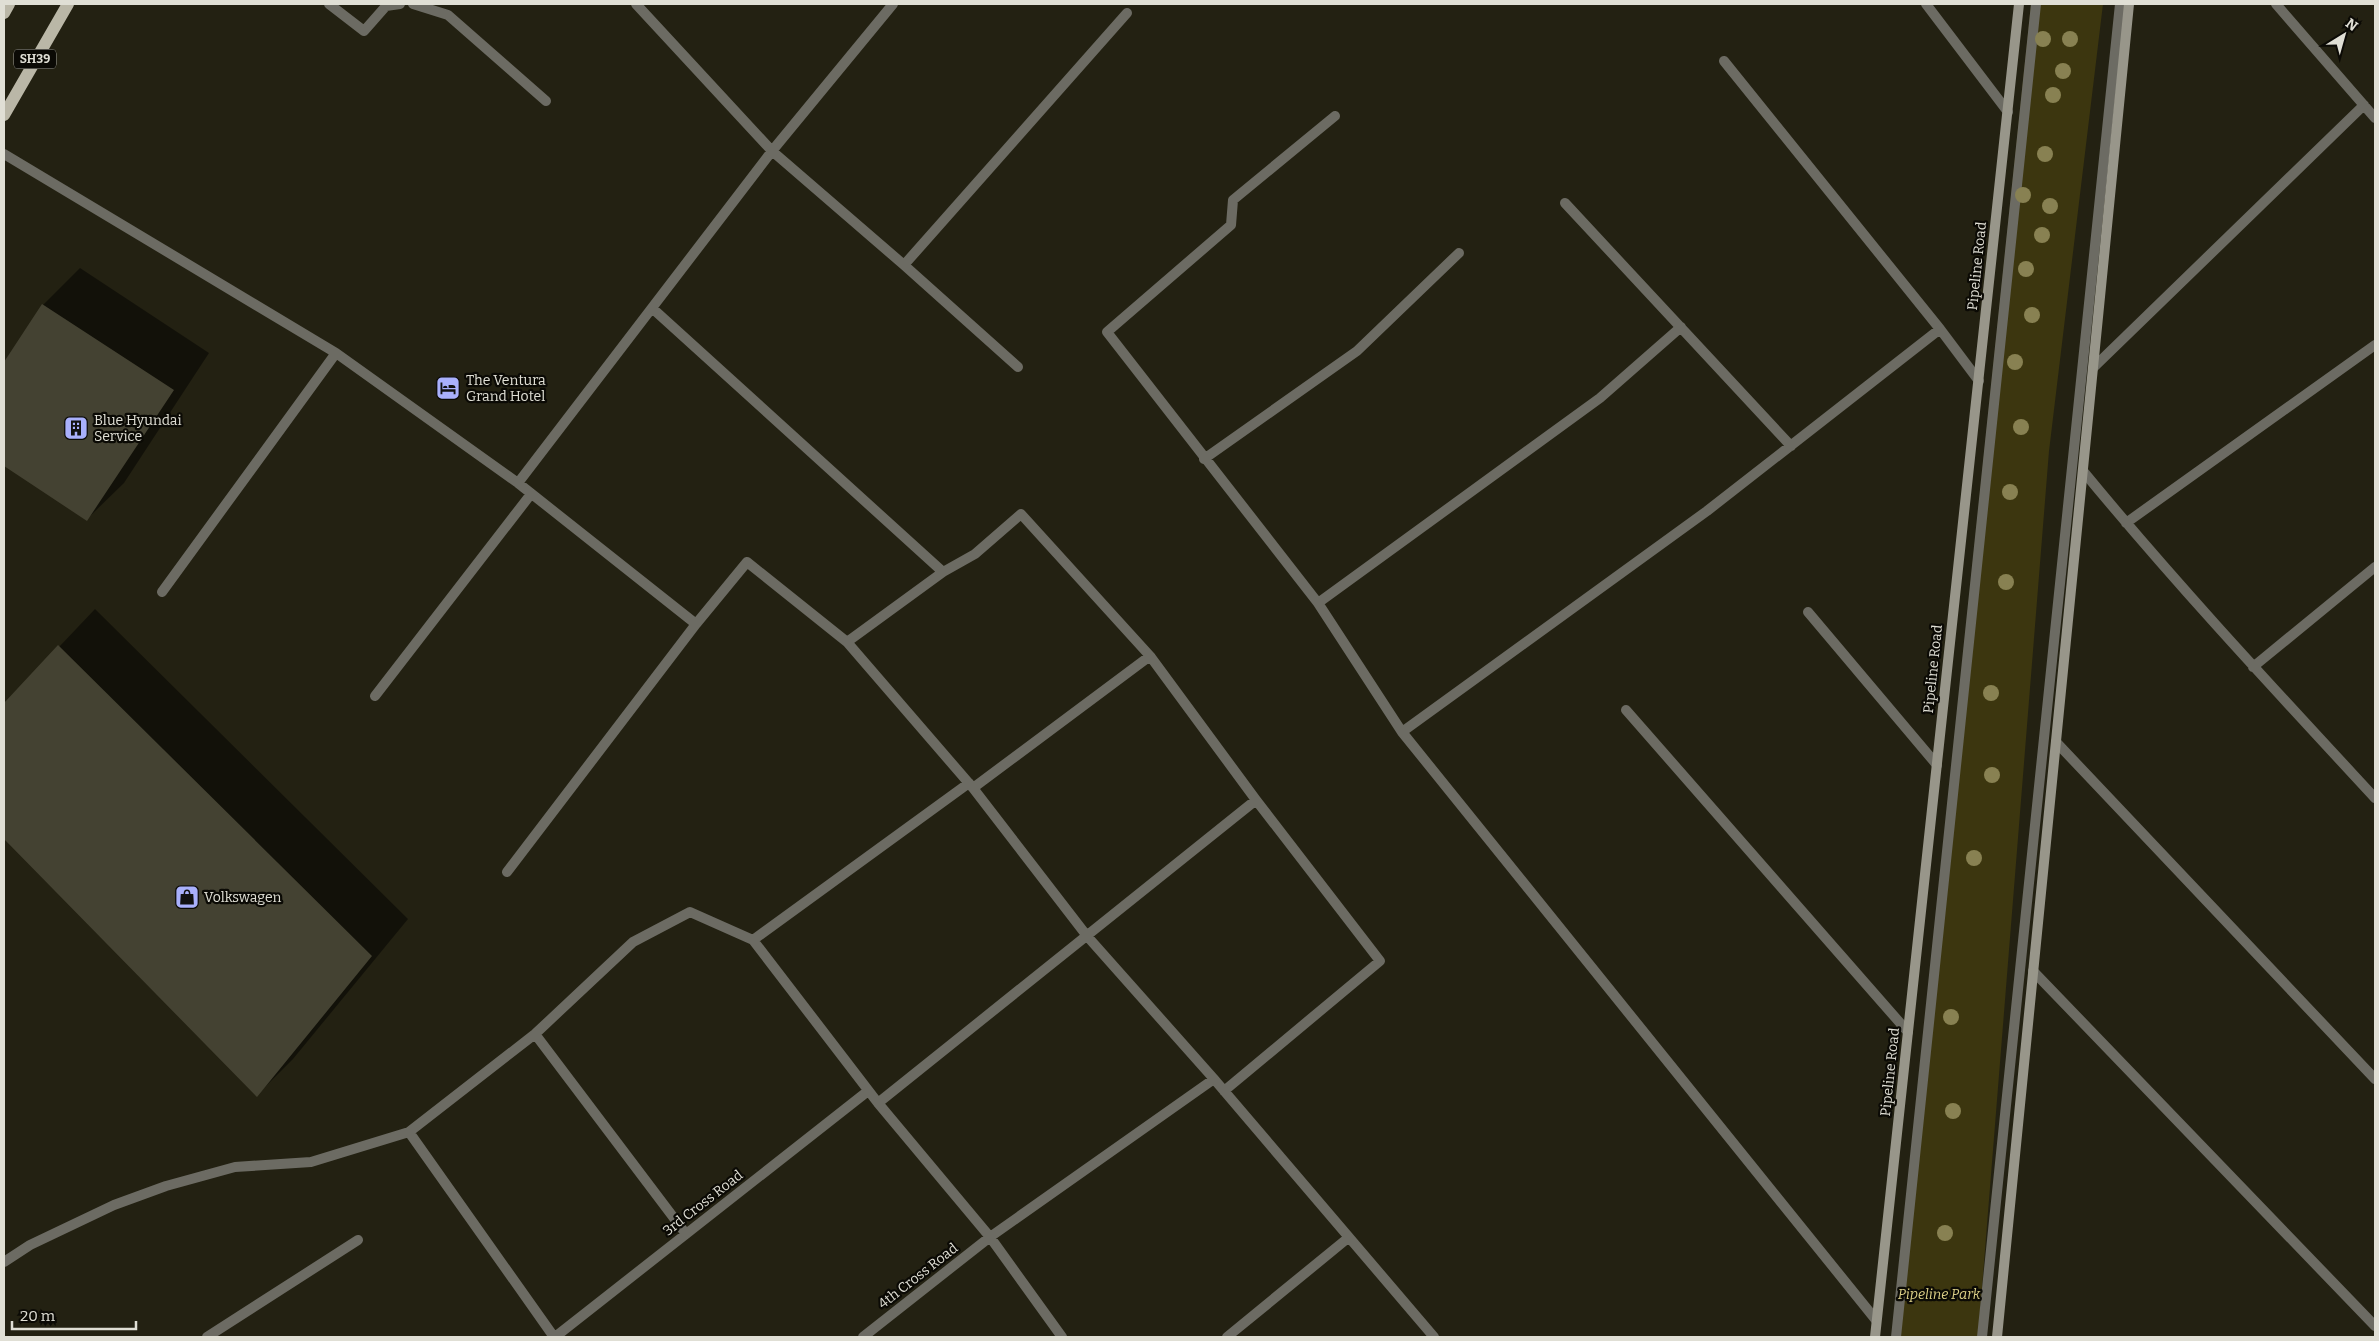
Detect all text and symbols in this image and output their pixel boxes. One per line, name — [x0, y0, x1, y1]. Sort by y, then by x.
north arrow — [2319, 10, 2369, 60]
text: N — [2342, 15, 2361, 35]
road number: SH39 — [14, 50, 56, 68]
street label: Pipeline Road — [1964, 221, 1990, 311]
place label: The Ventura Grand Hotel — [466, 372, 546, 405]
hotel icon: The Ventura Grand Hotel — [435, 375, 461, 401]
place label: Blue Hyundai Service — [94, 412, 182, 445]
building icon: Blue Hyundai Service — [63, 415, 89, 441]
street label: Pipeline Road — [1920, 624, 1946, 714]
shop icon: Volkswagen — [174, 884, 200, 910]
place label: Volkswagen — [204, 889, 282, 906]
street label: Pipeline Road — [1877, 1027, 1903, 1117]
street label: 3rd Cross Road — [660, 1167, 746, 1239]
street label: 4th Cross Road — [875, 1240, 961, 1312]
park label: Pipeline Park — [1898, 1286, 1981, 1303]
scale bar — [12, 1298, 136, 1330]
text: 20 m — [20, 1307, 56, 1325]

